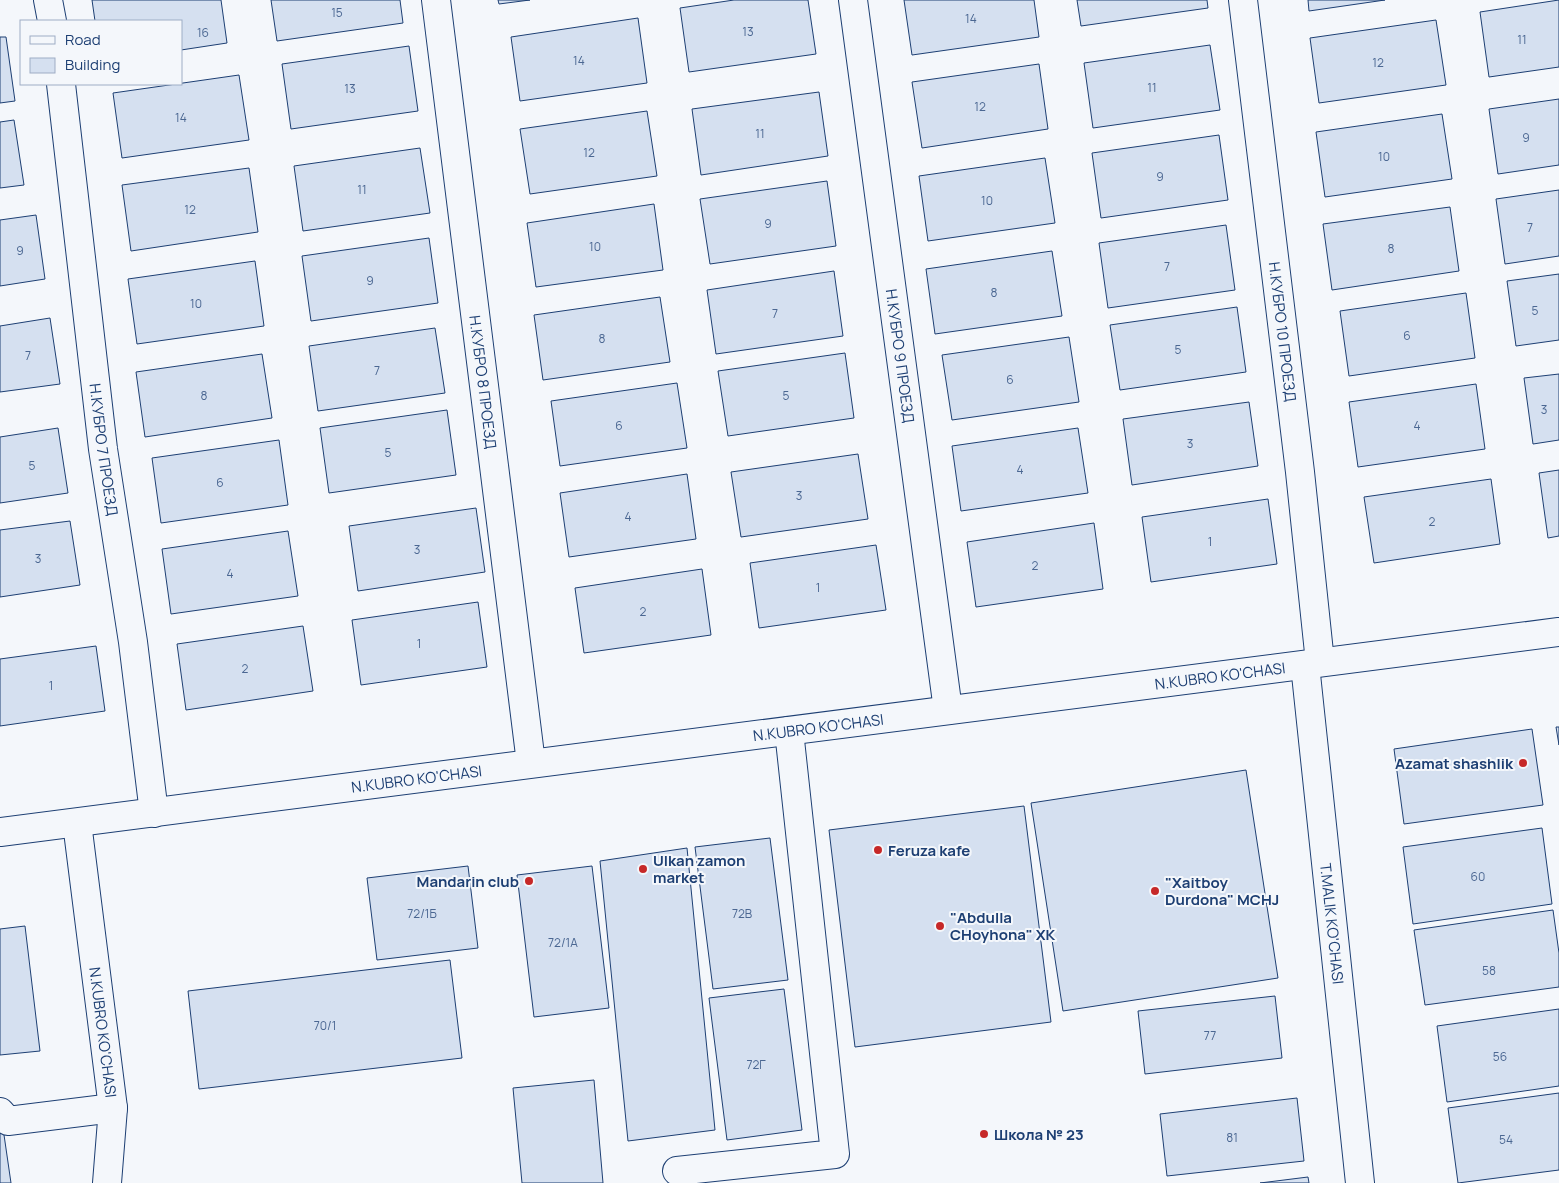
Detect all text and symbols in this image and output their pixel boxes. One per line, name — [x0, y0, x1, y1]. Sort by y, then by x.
house number: 15 — [331, 4, 343, 21]
house number: 14 — [965, 10, 977, 27]
legend — [20, 20, 182, 85]
house number: 13 — [742, 23, 754, 40]
house number: 16 — [197, 24, 209, 41]
text: Road — [65, 29, 101, 50]
house number: 11 — [1517, 31, 1527, 48]
house number: 14 — [573, 52, 585, 69]
text: Building — [65, 54, 120, 75]
house number: 12 — [1372, 54, 1384, 71]
house number: 11 — [1147, 79, 1157, 96]
house number: 13 — [344, 80, 356, 97]
house number: 12 — [974, 98, 986, 115]
house number: 14 — [175, 109, 187, 126]
house number: 11 — [755, 125, 765, 142]
house number: 9 — [1522, 129, 1530, 146]
house number: 12 — [583, 144, 595, 161]
house number: 10 — [1378, 148, 1390, 165]
house number: 9 — [1156, 168, 1164, 185]
house number: 11 — [357, 181, 367, 198]
house number: 10 — [981, 192, 993, 209]
house number: 12 — [184, 201, 196, 218]
house number: 9 — [764, 215, 772, 232]
house number: 7 — [1527, 219, 1533, 236]
house number: 10 — [589, 238, 601, 255]
house number: 8 — [1388, 240, 1395, 257]
house number: 9 — [16, 242, 24, 259]
house number: 7 — [1164, 258, 1170, 275]
street label: Н.КУБРО 10 ПРОЕЗД — [1264, 260, 1302, 403]
house number: 9 — [366, 272, 374, 289]
house number: 8 — [991, 284, 998, 301]
street label: Н.КУБРО 9 ПРОЕЗД — [881, 287, 920, 424]
house number: 10 — [190, 295, 202, 312]
house number: 5 — [1532, 302, 1539, 319]
house number: 7 — [772, 305, 778, 322]
street label: Н.КУБРО 8 ПРОЕЗД — [465, 314, 502, 450]
house number: 6 — [1403, 327, 1411, 344]
house number: 8 — [599, 330, 606, 347]
house number: 5 — [1175, 341, 1182, 358]
house number: 7 — [25, 347, 31, 364]
house number: 7 — [374, 362, 380, 379]
house number: 6 — [1006, 371, 1014, 388]
street label: Н.КУБРО 7 ПРОЕЗД — [85, 382, 124, 517]
house number: 8 — [201, 387, 208, 404]
house number: 5 — [783, 387, 790, 404]
house number: 3 — [1541, 401, 1547, 418]
house number: 6 — [615, 417, 623, 434]
house number: 4 — [1413, 417, 1421, 434]
house number: 3 — [1187, 435, 1193, 452]
house number: 5 — [385, 444, 392, 461]
house number: 5 — [29, 457, 36, 474]
house number: 4 — [1016, 461, 1024, 478]
house number: 6 — [216, 474, 224, 491]
house number: 3 — [796, 487, 802, 504]
house number: 4 — [624, 508, 632, 525]
house number: 2 — [1429, 513, 1436, 530]
house number: 1 — [1208, 533, 1212, 550]
house number: 3 — [414, 541, 420, 558]
house number: 3 — [35, 550, 41, 567]
house number: 2 — [1032, 557, 1039, 574]
house number: 4 — [226, 565, 234, 582]
house number: 1 — [816, 579, 820, 596]
house number: 2 — [640, 603, 647, 620]
house number: 1 — [417, 635, 421, 652]
street label: N.KUBRO KO'CHASI — [1153, 657, 1287, 694]
house number: 2 — [242, 660, 249, 677]
house number: 1 — [49, 677, 53, 694]
street label: N.KUBRO KO'CHASI — [752, 708, 885, 746]
place label: Azamat shashlik — [1395, 753, 1514, 774]
marker: Azamat shashlik — [1517, 757, 1529, 769]
street label: N.KUBRO KO'CHASI — [350, 760, 483, 797]
place label: Feruza kafe — [888, 840, 970, 861]
marker: Feruza kafe — [872, 844, 884, 856]
place label: Ulkan zamon market — [653, 850, 745, 888]
street label: T.MALIK KO'CHASI — [1316, 862, 1349, 985]
marker: Ulkan zamon market — [637, 863, 649, 875]
house number: 60 — [1471, 868, 1485, 885]
place label: Mandarin club — [417, 871, 519, 892]
place label: "Xaitboy Durdona" MCHJ — [1165, 872, 1279, 910]
marker: Mandarin club — [523, 875, 535, 887]
marker: "Xaitboy Durdona" MCHJ — [1149, 885, 1161, 897]
house number: 72/1Б — [407, 905, 437, 922]
house number: 72В — [732, 905, 752, 922]
place label: "Abdulla CHoyhona" XK — [950, 907, 1055, 945]
marker: "Abdulla CHoyhona" XK — [934, 920, 946, 932]
house number: 72/1А — [548, 934, 578, 951]
house number: 58 — [1482, 962, 1496, 979]
street label: N.KUBRO KO'CHASI — [85, 966, 122, 1099]
house number: 70/1 — [314, 1017, 336, 1034]
house number: 77 — [1204, 1027, 1216, 1044]
house number: 56 — [1493, 1048, 1507, 1065]
house number: 72Г — [746, 1056, 766, 1073]
place label: Школа № 23 — [994, 1124, 1084, 1145]
marker: Школа № 23 — [978, 1128, 990, 1140]
house number: 81 — [1226, 1129, 1238, 1146]
house number: 54 — [1499, 1131, 1513, 1148]

